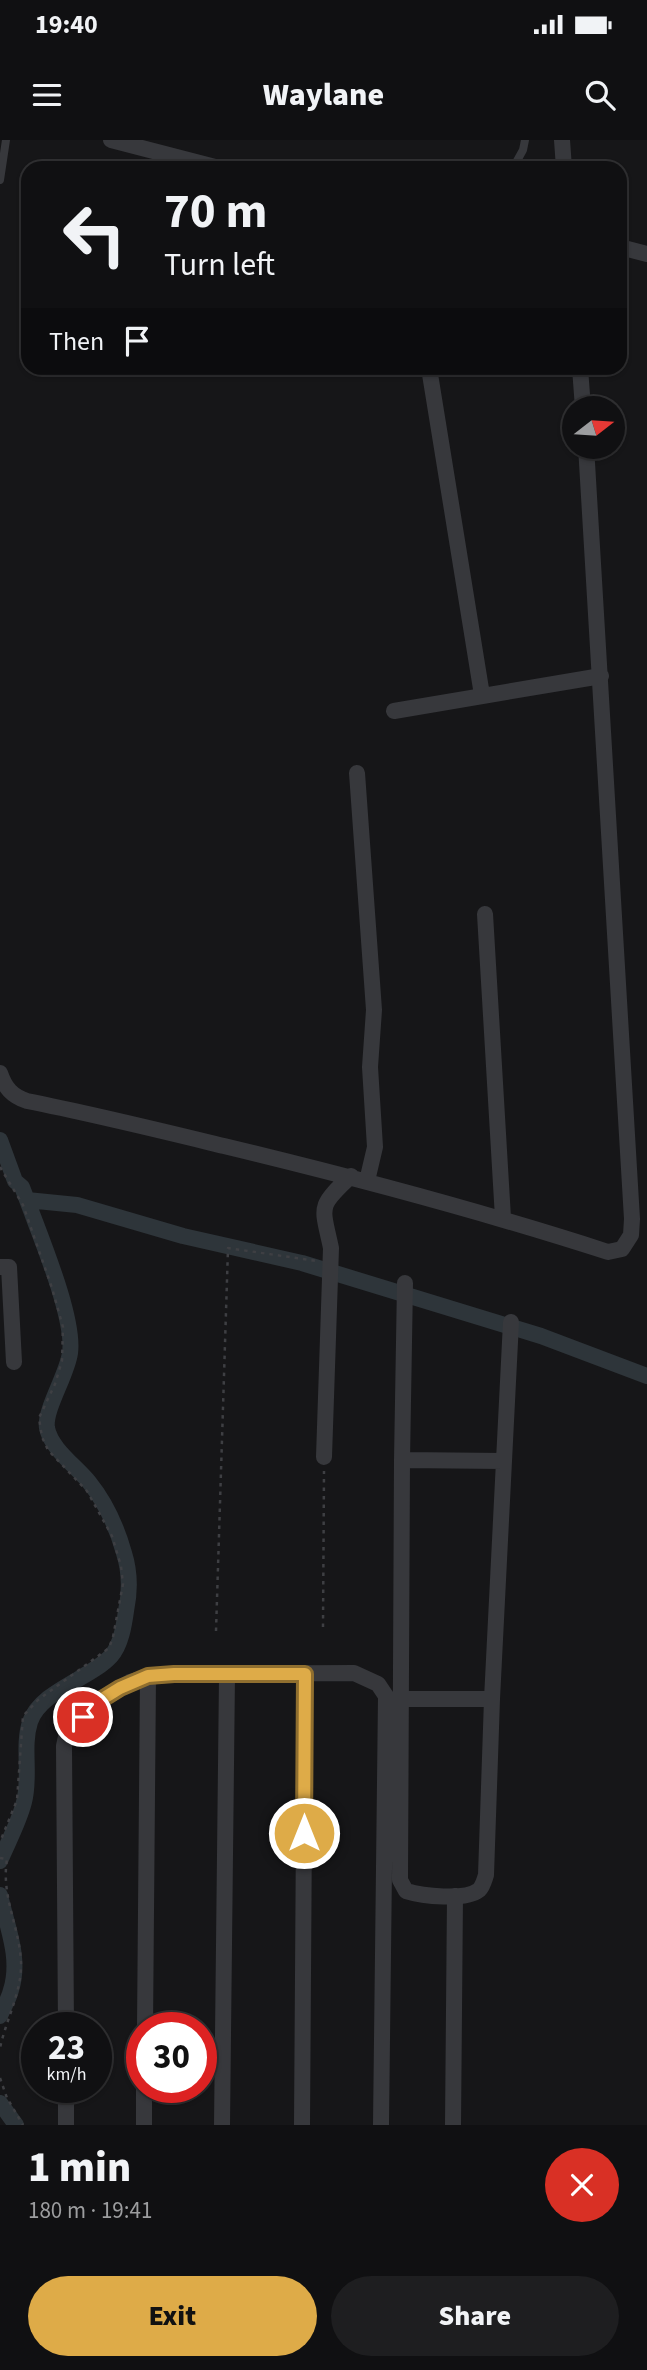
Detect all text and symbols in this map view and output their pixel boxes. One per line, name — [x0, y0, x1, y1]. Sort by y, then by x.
text: 19:40 — [35, 6, 98, 43]
text: Waylane — [263, 72, 384, 118]
icon: menu — [28, 76, 66, 114]
icon: search — [581, 76, 619, 114]
text: 70 m — [164, 177, 268, 247]
icon: left — [49, 189, 140, 280]
text: Turn left — [164, 242, 275, 288]
icon: arrive — [118, 322, 156, 360]
text: Then — [49, 323, 104, 360]
north arrow — [562, 396, 625, 458]
map controls — [562, 396, 625, 459]
pin — [53, 1687, 113, 1747]
icon: arrive — [64, 1698, 102, 1736]
position arrow — [267, 1796, 341, 1870]
speed limit sign: 30 — [126, 2012, 217, 2103]
text: 23 — [48, 2023, 85, 2073]
text: km/h — [47, 2062, 86, 2087]
text: 1 min — [28, 2138, 131, 2198]
button: close — [545, 2148, 619, 2222]
text: 180 m · 19:41 — [28, 2194, 152, 2227]
button: Exit — [28, 2276, 317, 2356]
button: Share — [331, 2276, 619, 2356]

